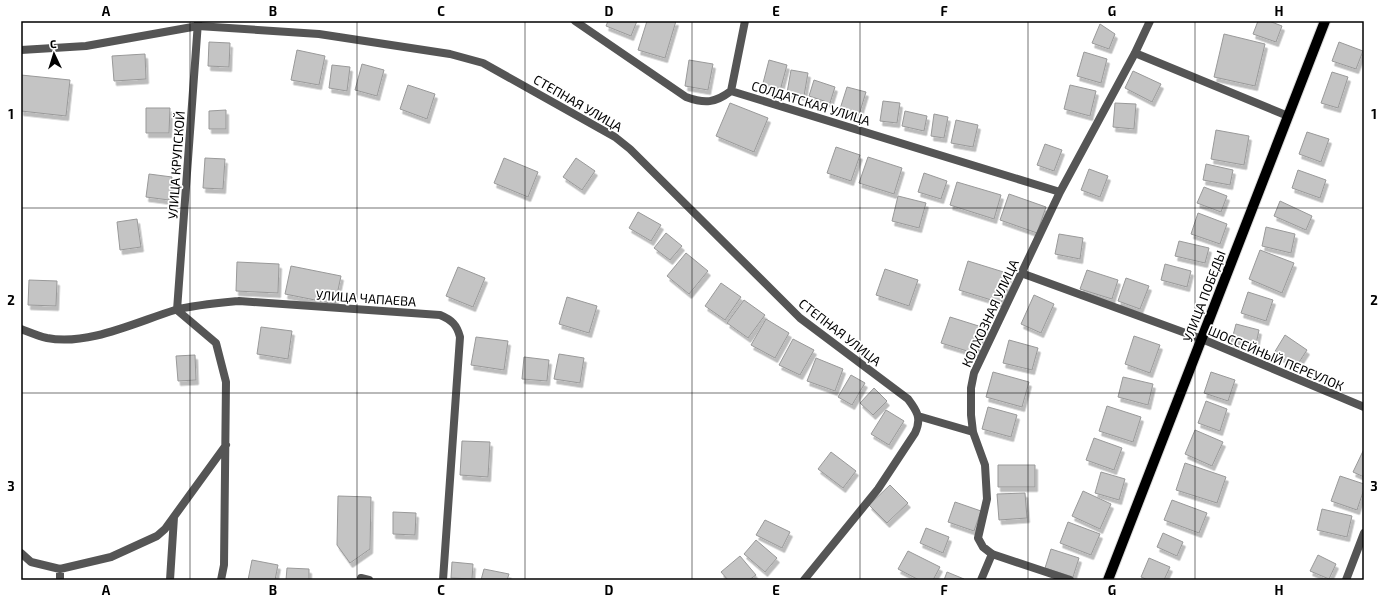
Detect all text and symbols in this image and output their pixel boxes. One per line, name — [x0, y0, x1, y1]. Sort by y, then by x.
text: A — [102, 3, 111, 19]
text: B — [269, 3, 277, 19]
text: C — [437, 3, 445, 19]
text: D — [605, 3, 614, 19]
text: E — [772, 3, 780, 19]
text: F — [940, 3, 948, 19]
text: G — [1108, 3, 1116, 19]
text: H — [1275, 3, 1284, 19]
north arrow — [34, 34, 74, 74]
text: С — [50, 37, 57, 50]
street label: СТЕПНАЯ УЛИЦА — [531, 71, 625, 135]
street label: СОЛДАТСКАЯ УЛИЦА — [750, 77, 872, 129]
text: 1 — [8, 106, 14, 122]
text: 1 — [1371, 106, 1377, 122]
street label: УЛИЦА КРУПСКОЙ — [164, 110, 188, 220]
street label: УЛИЦА ПОБЕДЫ — [1179, 248, 1229, 344]
street label: КОЛХОЗНАЯ УЛИЦА — [958, 257, 1022, 369]
street label: УЛИЦА ЧАПАЕВА — [315, 287, 417, 309]
text: 2 — [7, 292, 15, 308]
text: 2 — [1370, 292, 1378, 308]
street label: СТЕПНАЯ УЛИЦА — [796, 295, 884, 369]
street label: ШОССЕЙНЫЙ ПЕРЕУЛОК — [1206, 322, 1346, 394]
text: 3 — [7, 478, 15, 494]
text: 3 — [1370, 478, 1378, 494]
text: A — [102, 582, 111, 598]
text: B — [269, 582, 277, 598]
text: C — [437, 582, 445, 598]
text: D — [605, 582, 614, 598]
text: E — [772, 582, 780, 598]
text: F — [940, 582, 948, 598]
text: G — [1108, 582, 1116, 598]
text: H — [1275, 582, 1284, 598]

